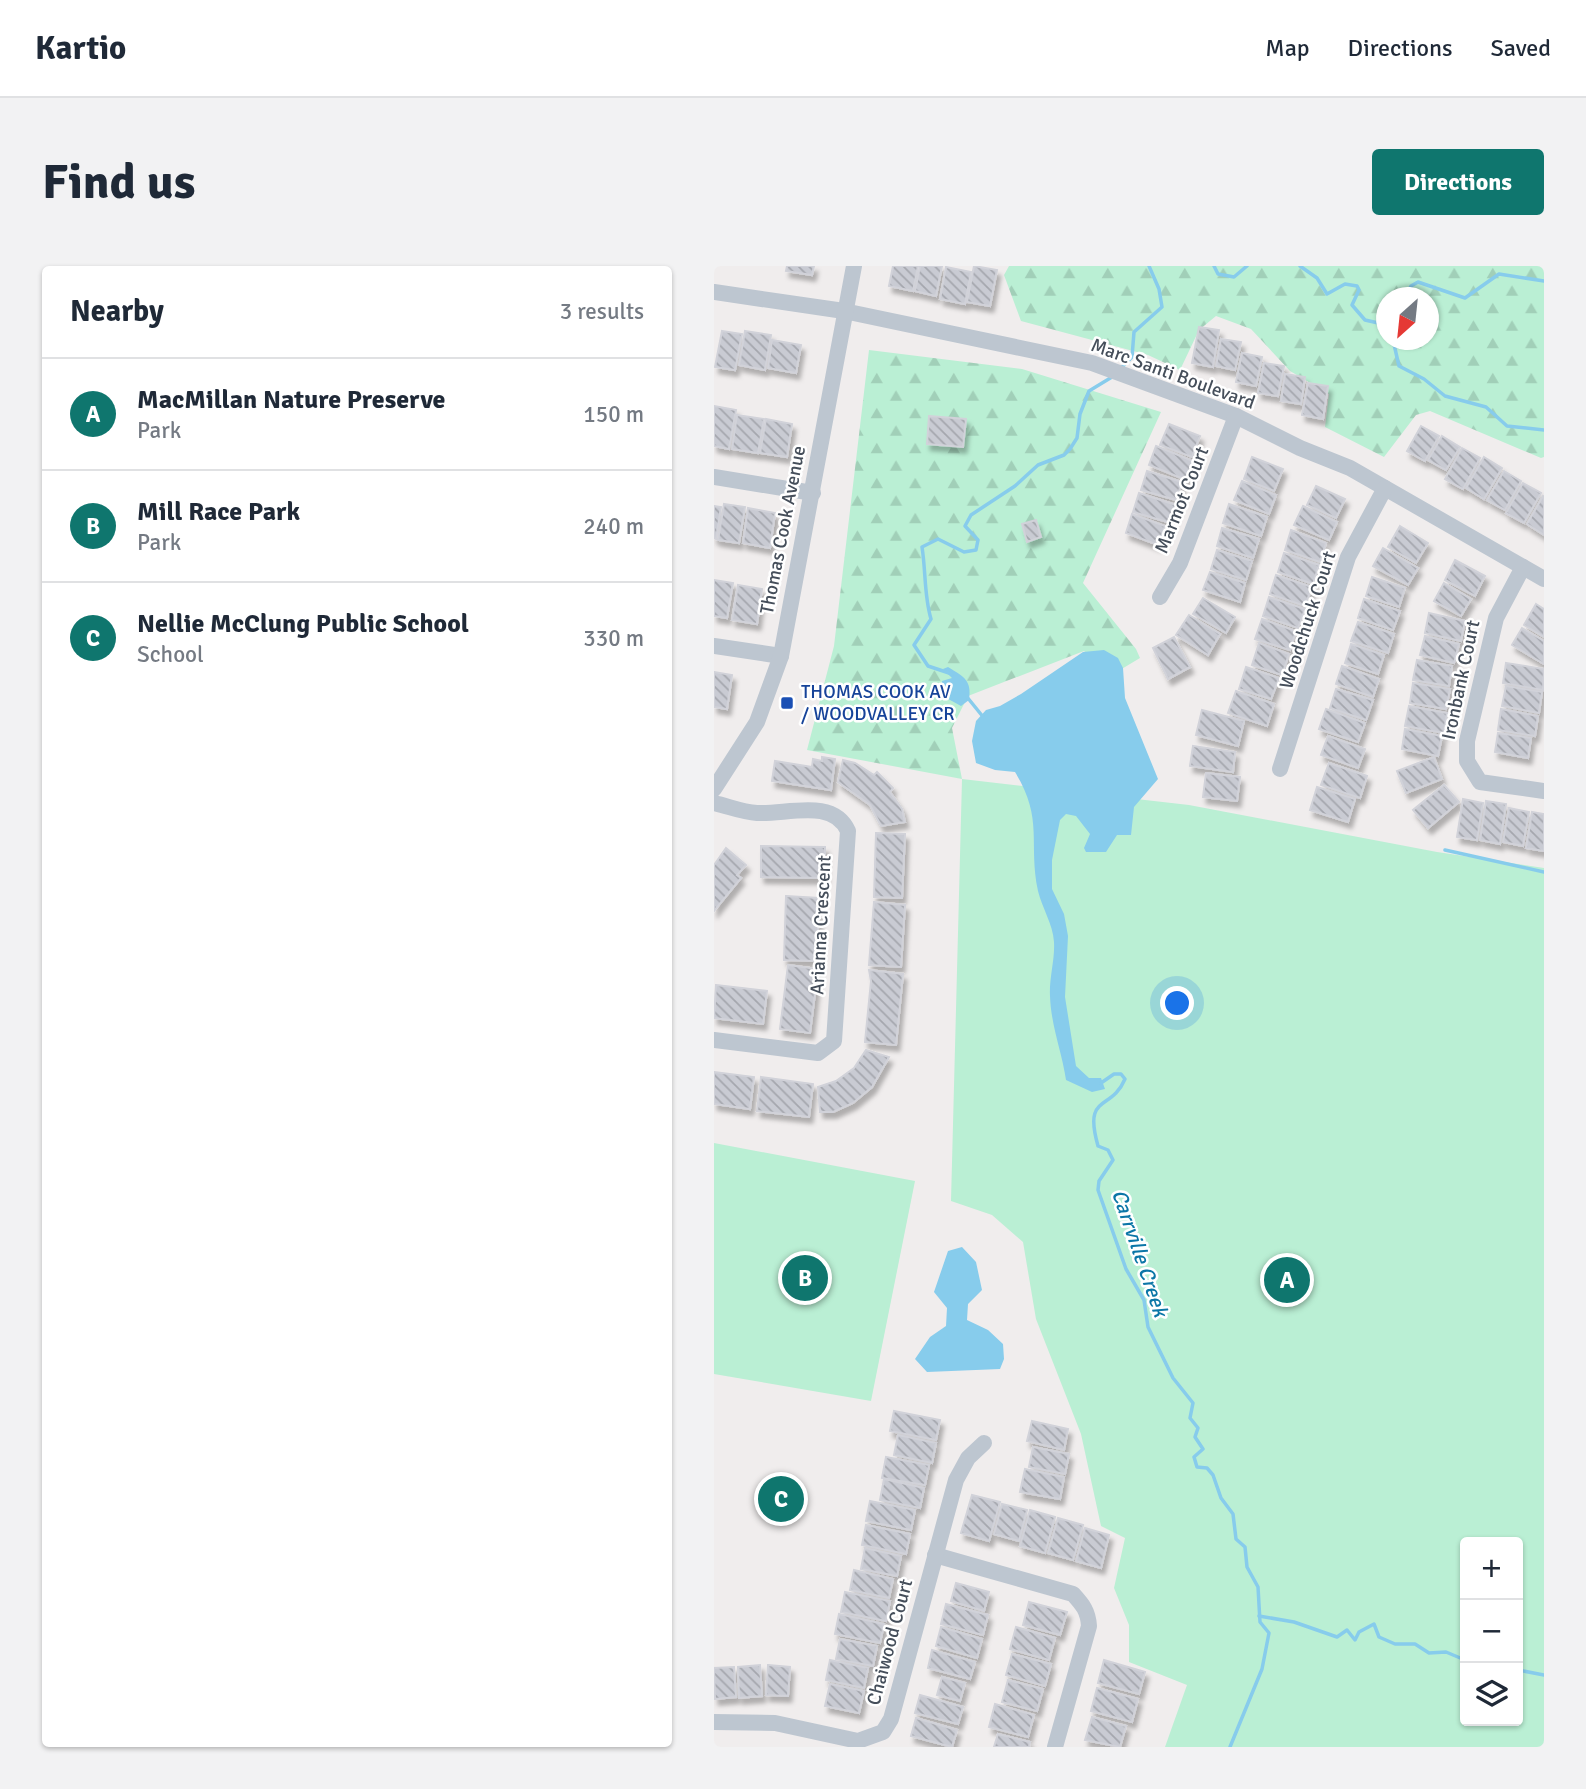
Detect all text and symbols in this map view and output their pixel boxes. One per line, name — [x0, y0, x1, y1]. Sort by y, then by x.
text: Kartio — [35, 28, 126, 69]
text: Map — [1265, 33, 1310, 63]
text: Directions — [1348, 33, 1453, 63]
text: Saved — [1491, 33, 1551, 63]
button: Directions — [1372, 149, 1544, 215]
text: Find us — [42, 152, 195, 212]
north arrow — [1376, 287, 1439, 350]
text: Nearby — [70, 293, 164, 330]
text: 3 results — [560, 297, 644, 326]
street label: Marc Santi Boulevard — [1088, 333, 1258, 415]
text: MacMillan Nature Preserve — [137, 384, 446, 416]
text: A — [86, 400, 100, 429]
text: 150 m — [583, 400, 644, 429]
text: Park — [137, 416, 181, 445]
street label: Marmot Court — [1150, 443, 1214, 557]
street label: Thomas Cook Avenue — [755, 444, 811, 616]
text: Mill Race Park — [137, 496, 300, 528]
text: B — [86, 512, 100, 541]
text: 240 m — [583, 512, 644, 541]
text: Park — [137, 528, 181, 557]
street label: Woodchuck Court — [1274, 548, 1342, 692]
text: Nellie McClung Public School — [137, 608, 469, 640]
street label: Ironbank Court — [1437, 618, 1485, 742]
text: C — [86, 624, 100, 653]
text: 330 m — [583, 624, 644, 653]
text: School — [137, 640, 204, 669]
place label: THOMAS COOK AV / WOODVALLEY CR — [801, 680, 955, 726]
marker: THOMAS COOK AV / WOODVALLEY CR — [779, 695, 795, 711]
street label: Arianna Crescent — [805, 854, 837, 995]
your location — [1160, 986, 1194, 1020]
water label: Carrville Creek — [1106, 1186, 1175, 1322]
pin: B — [782, 1252, 828, 1304]
pin: A — [1264, 1254, 1310, 1306]
pin: C — [758, 1473, 804, 1525]
map controls — [1460, 1537, 1523, 1726]
button: + — [1460, 1537, 1523, 1600]
street label: Chaiwood Court — [862, 1576, 918, 1708]
button: − — [1460, 1600, 1523, 1663]
button: layers — [1460, 1663, 1523, 1726]

